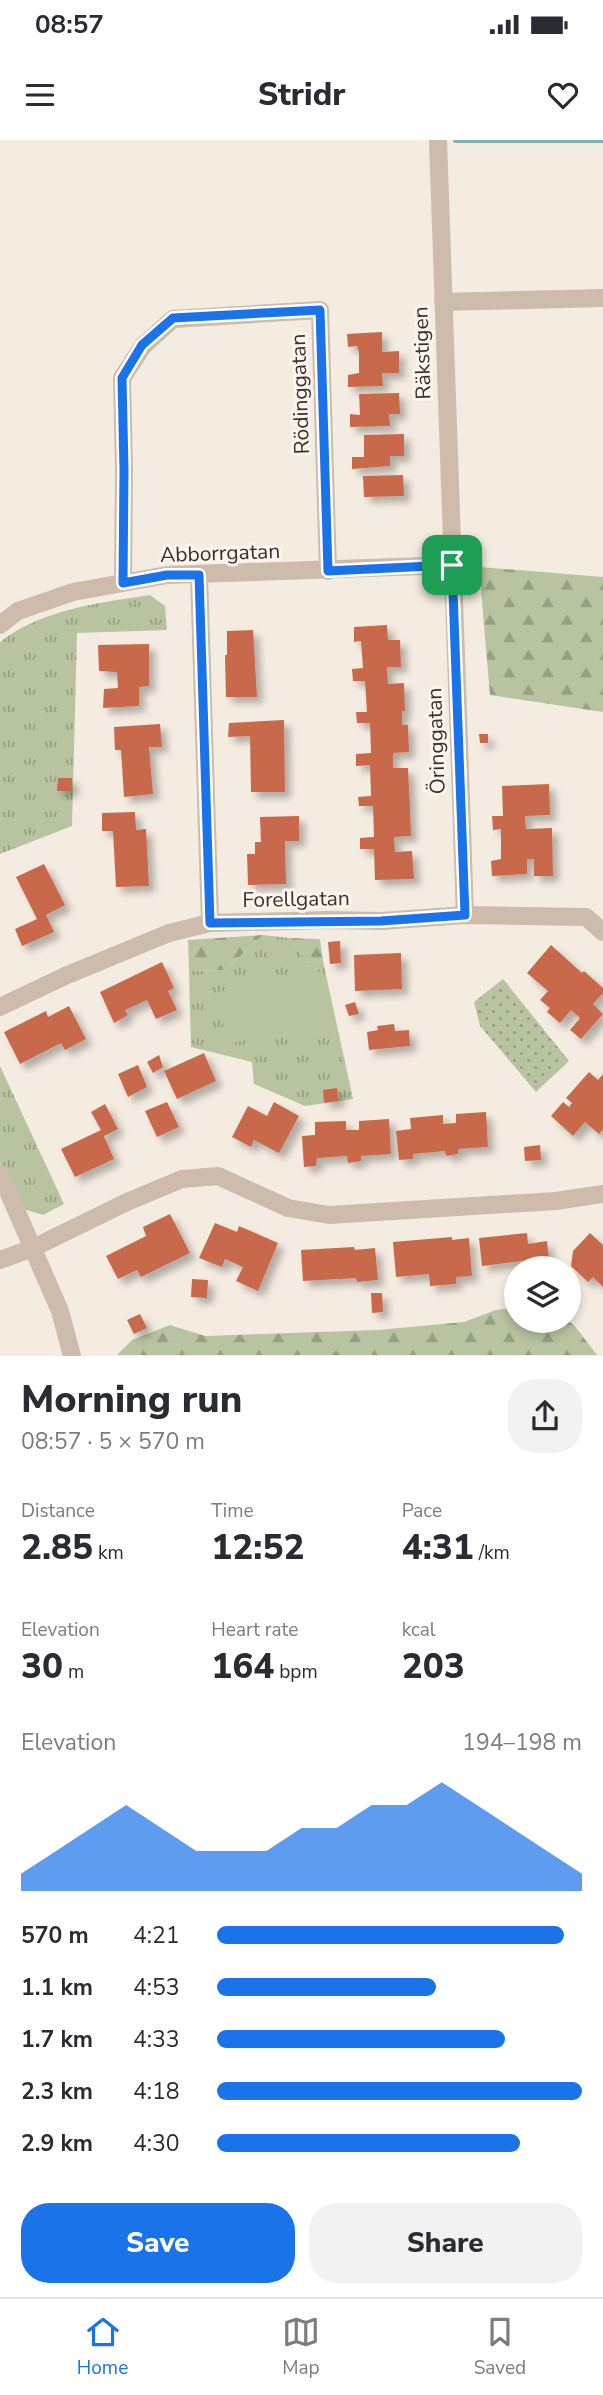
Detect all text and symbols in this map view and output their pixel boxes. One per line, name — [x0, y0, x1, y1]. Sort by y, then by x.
text: 08:57 — [35, 7, 104, 42]
text: Stridr — [258, 73, 345, 116]
icon: menu — [21, 76, 59, 114]
icon: heart — [544, 76, 582, 114]
street label: Räkstigen — [406, 306, 438, 400]
street label: Rödinggatan — [284, 333, 316, 455]
pin — [422, 535, 482, 595]
street label: Abborrgatan — [159, 537, 281, 569]
icon: arrive — [433, 546, 471, 584]
street label: Öringgatan — [420, 687, 452, 795]
street label: Forellgatan — [242, 884, 350, 914]
map controls — [504, 1256, 581, 1333]
button: layers — [504, 1256, 581, 1333]
text: Morning run — [21, 1374, 242, 1425]
button: share — [508, 1379, 582, 1453]
text: 08:57 · 5 × 570 m — [21, 1426, 205, 1457]
text: Distance — [21, 1498, 95, 1524]
text: Time — [211, 1498, 254, 1524]
text: Pace — [402, 1498, 442, 1524]
text: 2.85 — [21, 1524, 93, 1571]
text: 12:52 — [211, 1524, 304, 1571]
text: 4:31 — [402, 1524, 474, 1571]
text: km — [93, 1540, 124, 1566]
text: /km — [474, 1540, 510, 1566]
text: Elevation — [21, 1617, 100, 1643]
text: Heart rate — [211, 1617, 298, 1643]
text: kcal — [402, 1617, 435, 1643]
text: 30 — [21, 1643, 63, 1690]
text: 164 — [211, 1643, 274, 1690]
text: 203 — [402, 1643, 465, 1690]
text: m — [63, 1659, 84, 1685]
text: bpm — [274, 1659, 318, 1685]
text: Elevation — [21, 1727, 116, 1758]
text: 194–198 m — [462, 1727, 582, 1758]
text: 570 m — [21, 1920, 89, 1951]
text: 4:21 — [133, 1920, 180, 1951]
text: 1.1 km — [21, 1972, 93, 2003]
text: 4:53 — [133, 1972, 180, 2003]
text: 1.7 km — [21, 2024, 93, 2055]
text: 4:33 — [133, 2024, 180, 2055]
text: 2.3 km — [21, 2076, 93, 2107]
text: 4:18 — [133, 2076, 180, 2107]
text: 2.9 km — [21, 2128, 93, 2159]
text: 4:30 — [133, 2128, 180, 2159]
button: Save — [21, 2203, 295, 2283]
button: Share — [309, 2203, 582, 2283]
tab: Home — [77, 2313, 128, 2381]
tab: Map — [282, 2313, 320, 2381]
tab: Saved — [474, 2313, 526, 2381]

